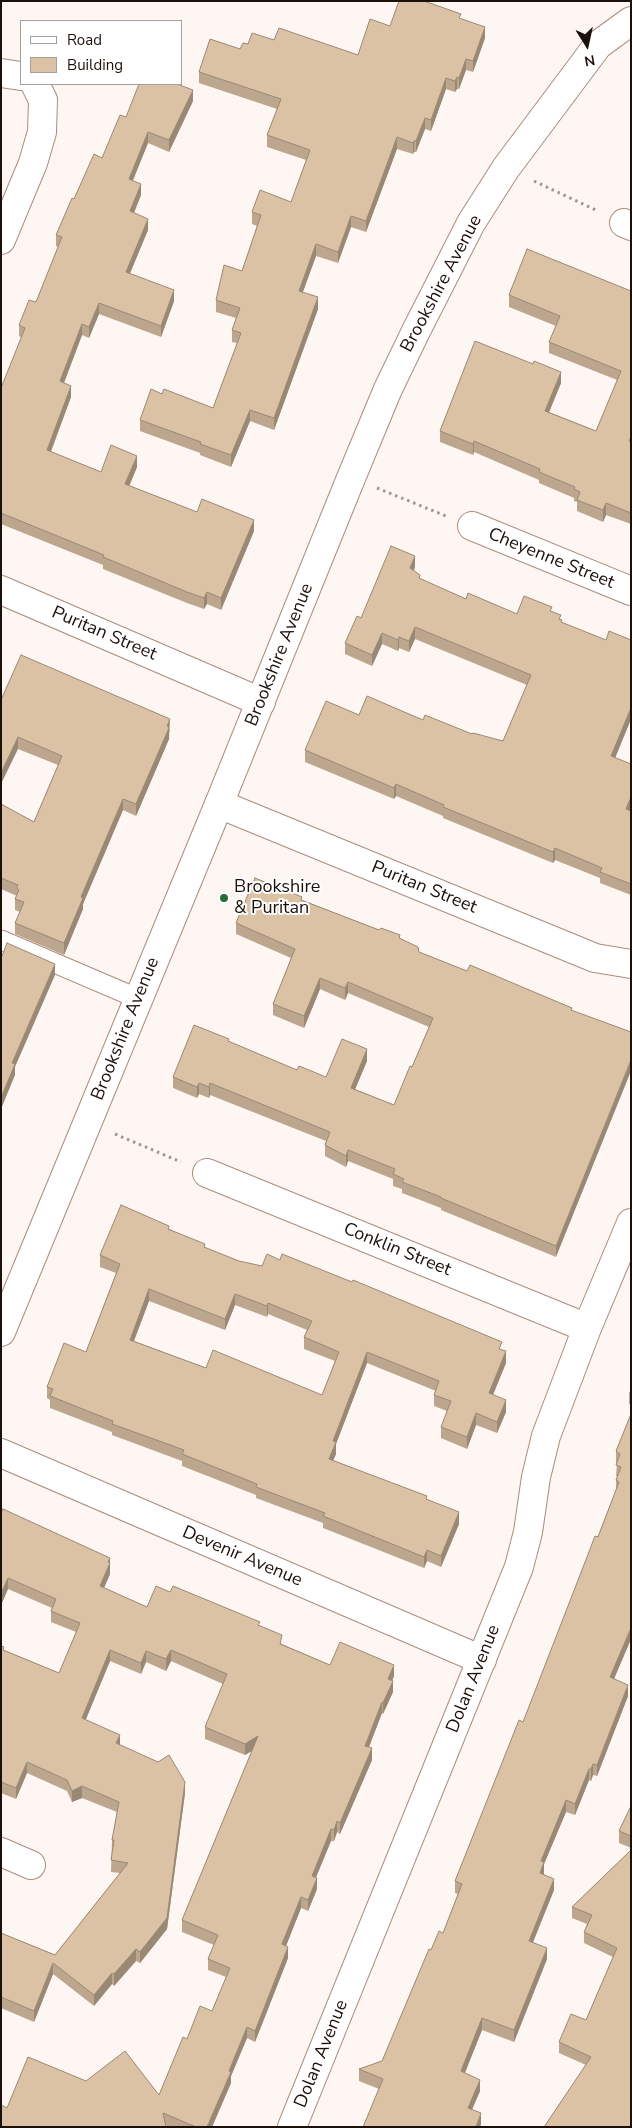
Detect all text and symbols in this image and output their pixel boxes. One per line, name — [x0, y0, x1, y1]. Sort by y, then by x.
legend — [20, 20, 182, 85]
north arrow — [562, 20, 612, 70]
text: Road — [67, 30, 102, 50]
text: N — [583, 50, 597, 71]
text: Building — [67, 55, 123, 75]
street label: Brookshire Avenue — [397, 212, 487, 356]
street label: Cheyenne Street — [485, 524, 617, 594]
street label: Brookshire Avenue — [241, 580, 319, 730]
street label: Puritan Street — [48, 602, 160, 666]
street label: Puritan Street — [368, 857, 480, 919]
place label: Brookshire & Puritan — [234, 877, 320, 920]
marker: Brookshire & Puritan — [218, 892, 230, 904]
street label: Brookshire Avenue — [87, 954, 165, 1104]
street label: Conklin Street — [340, 1219, 454, 1281]
street label: Devenir Avenue — [179, 1522, 305, 1592]
street label: Dolan Avenue — [443, 1622, 505, 1736]
street label: Dolan Avenue — [291, 1997, 353, 2111]

